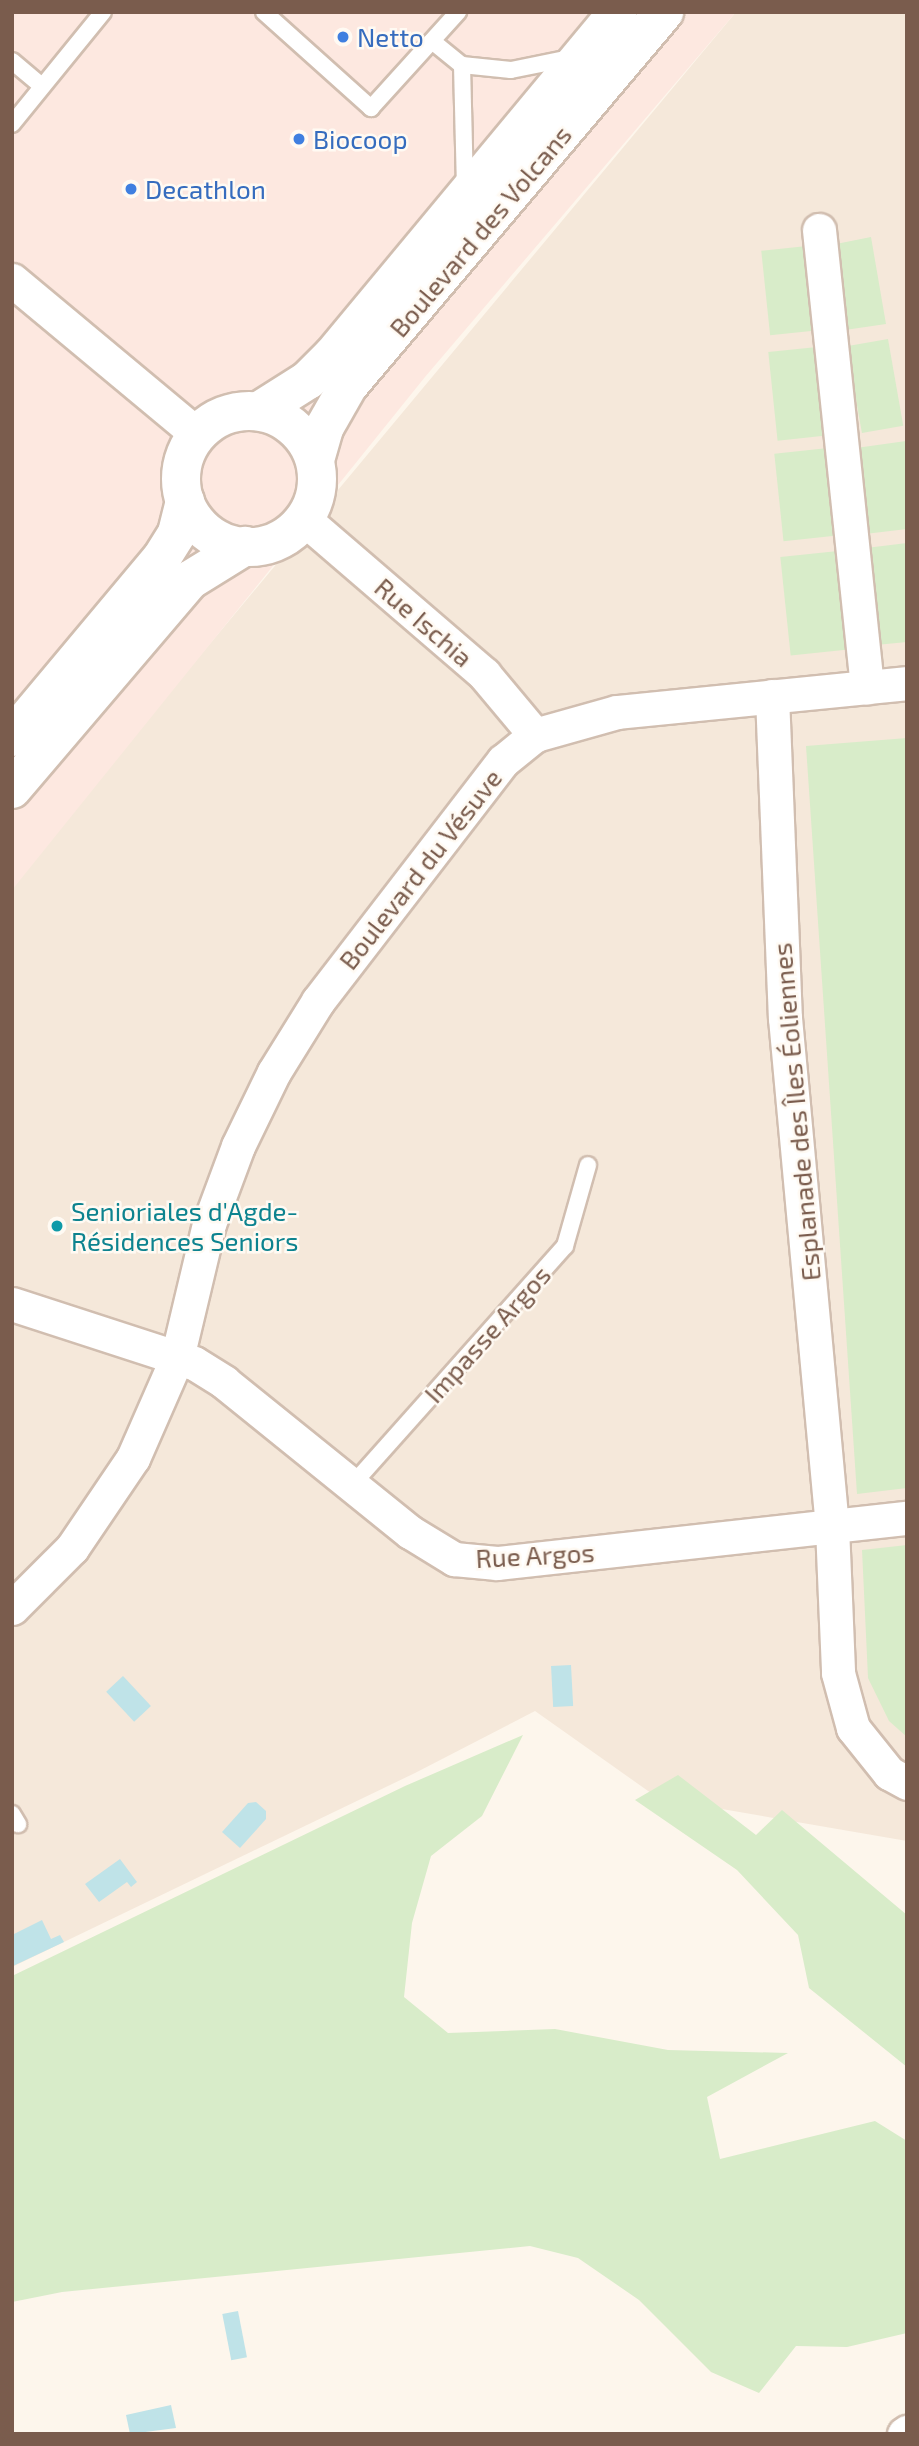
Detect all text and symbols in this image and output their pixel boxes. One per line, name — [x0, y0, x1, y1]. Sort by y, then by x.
place label: Netto — [357, 21, 424, 53]
marker: Netto — [335, 29, 351, 45]
street label: Boulevard des Volcans — [382, 119, 578, 343]
place label: Biocoop — [313, 123, 407, 155]
marker: Biocoop — [291, 131, 307, 147]
place label: Decathlon — [145, 173, 266, 205]
marker: Decathlon — [123, 181, 139, 197]
street label: Rue Ischia — [369, 571, 479, 673]
street label: Boulevard du Vésuve — [332, 762, 508, 976]
street label: Esplanade des Îles Éoliennes — [766, 942, 826, 1282]
place label: Senioriales d'Agde- Résidences Seniors — [71, 1195, 298, 1256]
marker: Senioriales d'Agde- Résidences Seniors — [49, 1218, 65, 1234]
street label: Impasse Argos — [417, 1259, 557, 1409]
street label: Rue Argos — [475, 1536, 595, 1574]

